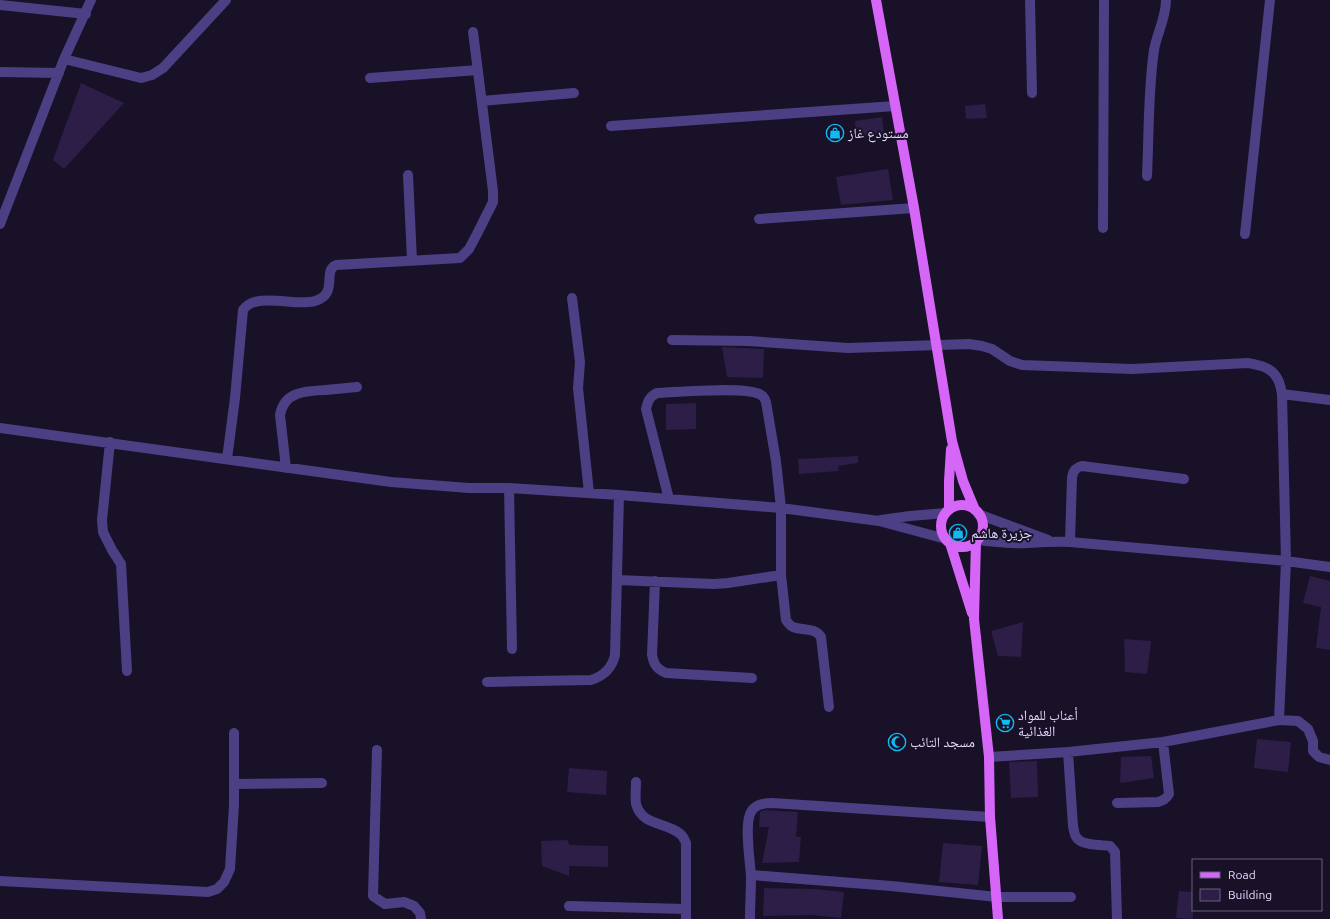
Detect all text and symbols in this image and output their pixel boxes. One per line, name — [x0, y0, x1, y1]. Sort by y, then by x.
shop icon: مستودع غاز — [825, 123, 845, 143]
place label: مستودع غاز — [847, 125, 909, 143]
shop icon: جزيرة هاشم — [948, 523, 968, 543]
place label: جزيرة هاشم — [971, 525, 1032, 543]
place label: أعناب للمواد الغذائية — [1018, 707, 1078, 739]
supermarket icon: أعناب للمواد الغذائية — [995, 713, 1015, 733]
mosque icon: مسجد التائب — [887, 732, 907, 752]
place label: مسجد التائب — [910, 734, 975, 750]
legend — [1192, 859, 1322, 911]
text: Road — [1228, 868, 1256, 881]
text: Building — [1228, 888, 1272, 901]

